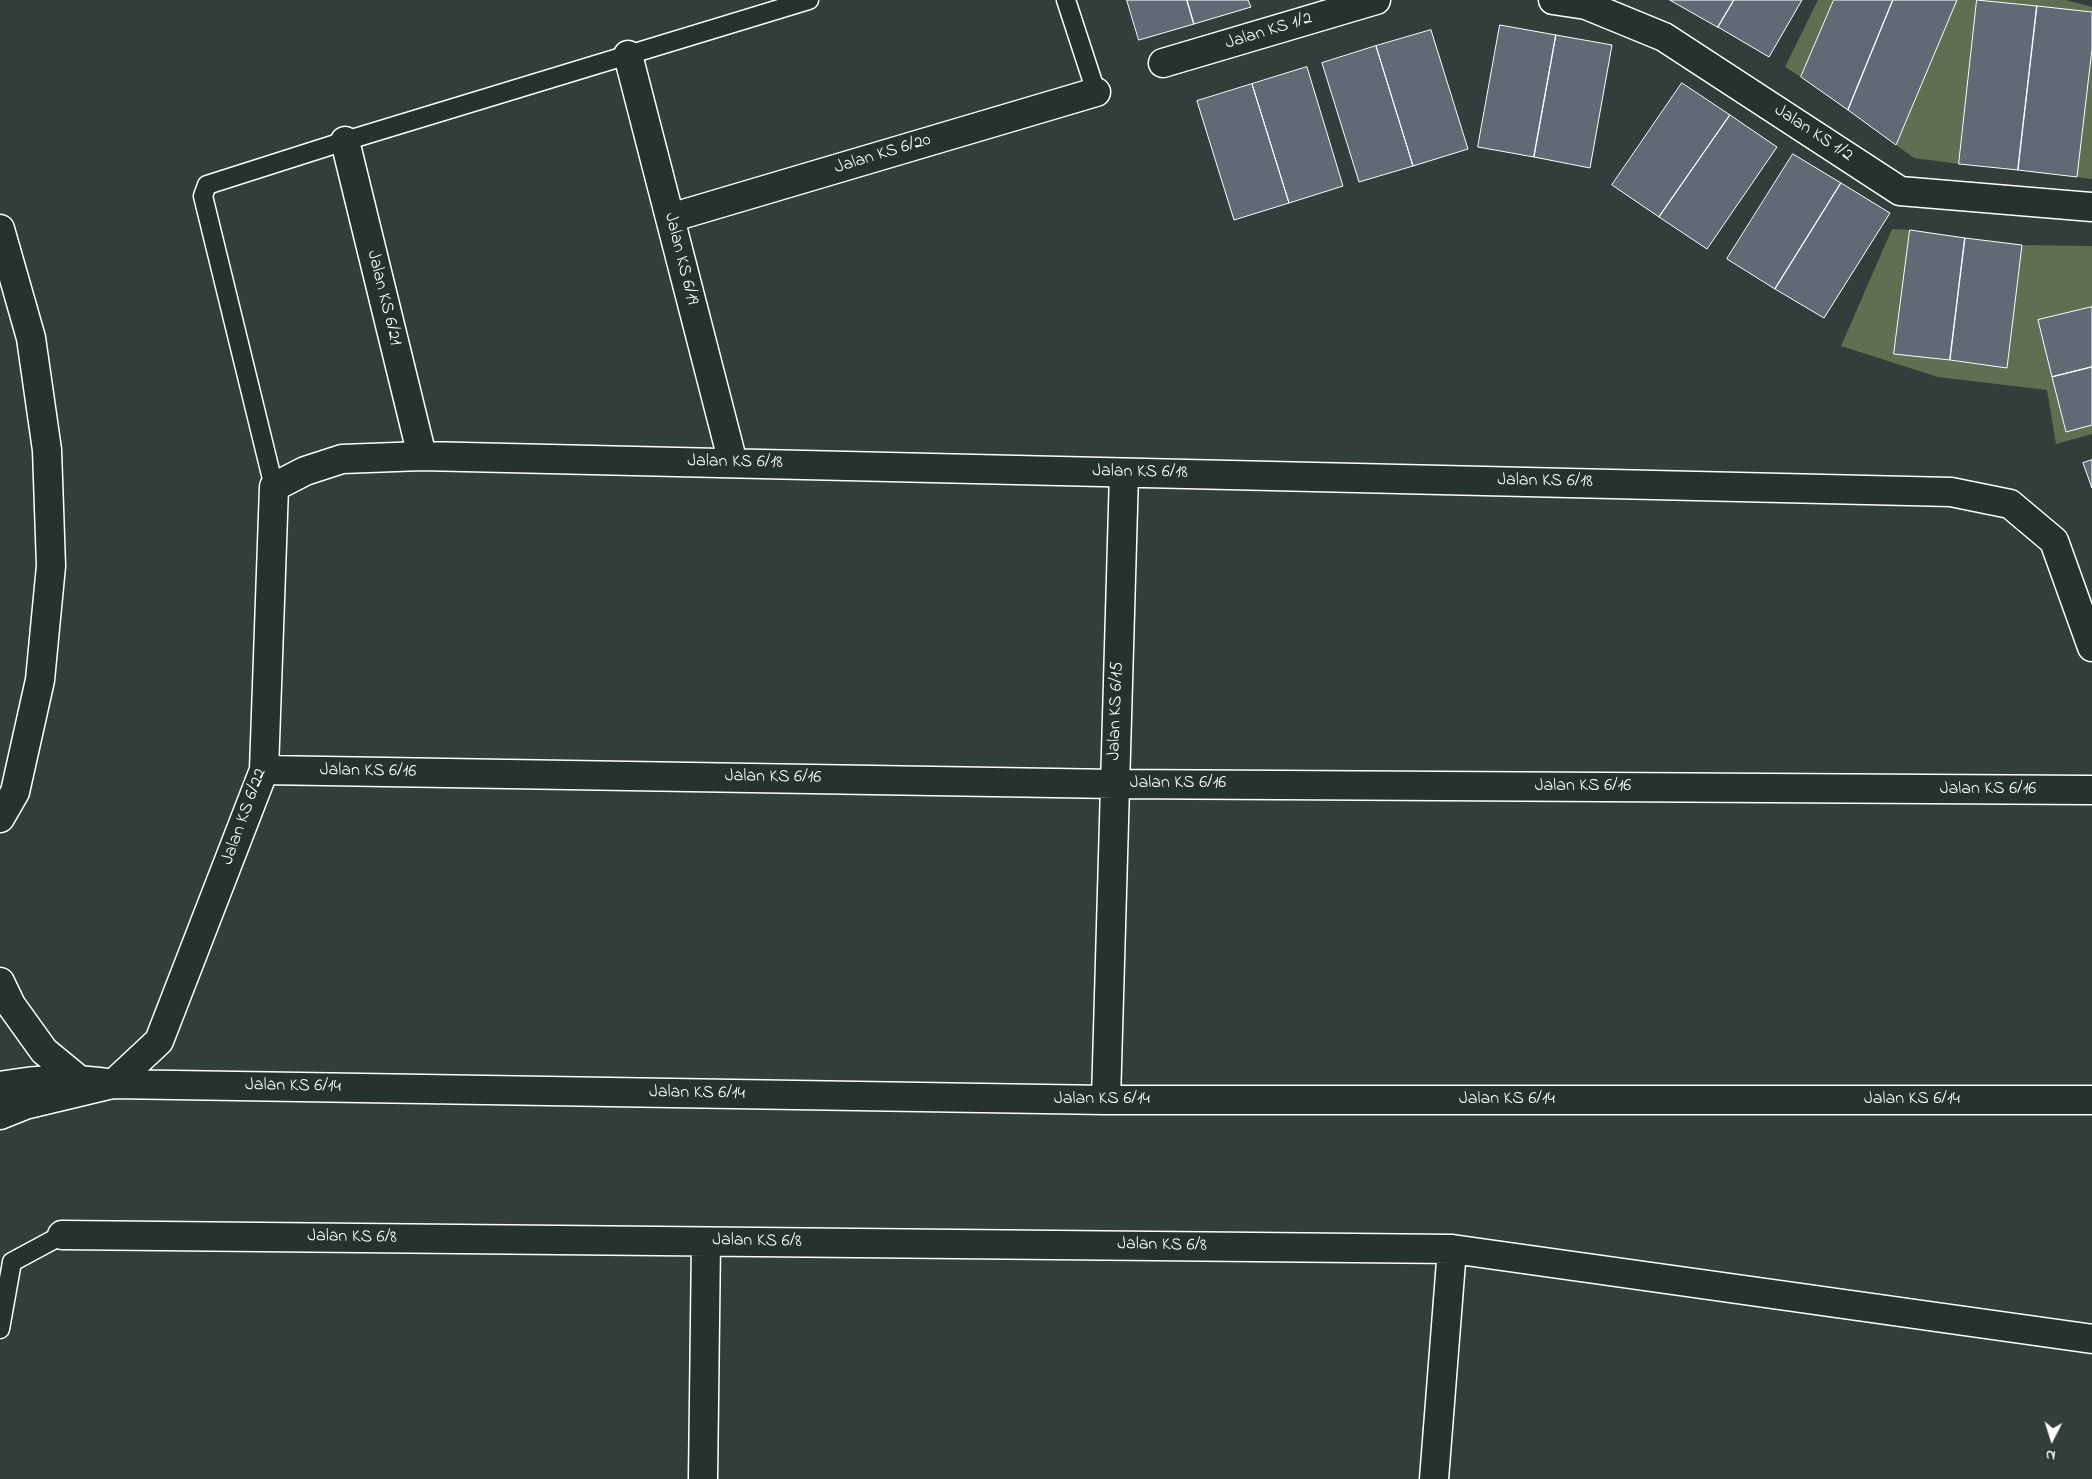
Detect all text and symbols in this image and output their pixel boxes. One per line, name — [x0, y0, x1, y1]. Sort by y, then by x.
street label: Jalan KS 1/2 — [1223, 9, 1315, 55]
street label: Jalan KS 1/2 — [1770, 101, 1856, 167]
street label: Jalan KS 6/20 — [832, 130, 934, 180]
street label: Jalan KS 6/19 — [658, 211, 702, 307]
street label: Jalan KS 6/21 — [361, 248, 405, 348]
street label: Jalan KS 6/18 — [687, 451, 783, 475]
street label: Jalan KS 6/18 — [1092, 461, 1188, 485]
street label: Jalan KS 6/18 — [1497, 470, 1593, 494]
street label: Jalan KS 6/15 — [1104, 661, 1130, 761]
street label: Jalan KS 6/16 — [320, 760, 416, 784]
street label: Jalan KS 6/22 — [218, 766, 272, 868]
street label: Jalan KS 6/16 — [725, 766, 821, 790]
street label: Jalan KS 6/16 — [1130, 773, 1226, 795]
street label: Jalan KS 6/16 — [1535, 776, 1631, 798]
street label: Jalan KS 6/16 — [1940, 779, 2036, 801]
street label: Jalan KS 6/14 — [245, 1075, 341, 1099]
street label: Jalan KS 6/14 — [649, 1082, 745, 1106]
street label: Jalan KS 6/14 — [1054, 1089, 1150, 1111]
street label: Jalan KS 6/14 — [1459, 1089, 1555, 1111]
street label: Jalan KS 6/14 — [1864, 1089, 1960, 1111]
street label: Jalan KS 6/8 — [307, 1226, 397, 1250]
street label: Jalan KS 6/8 — [712, 1230, 802, 1254]
street label: Jalan KS 6/8 — [1117, 1234, 1207, 1258]
north arrow — [2027, 1414, 2077, 1464]
text: N — [2045, 1444, 2056, 1465]

